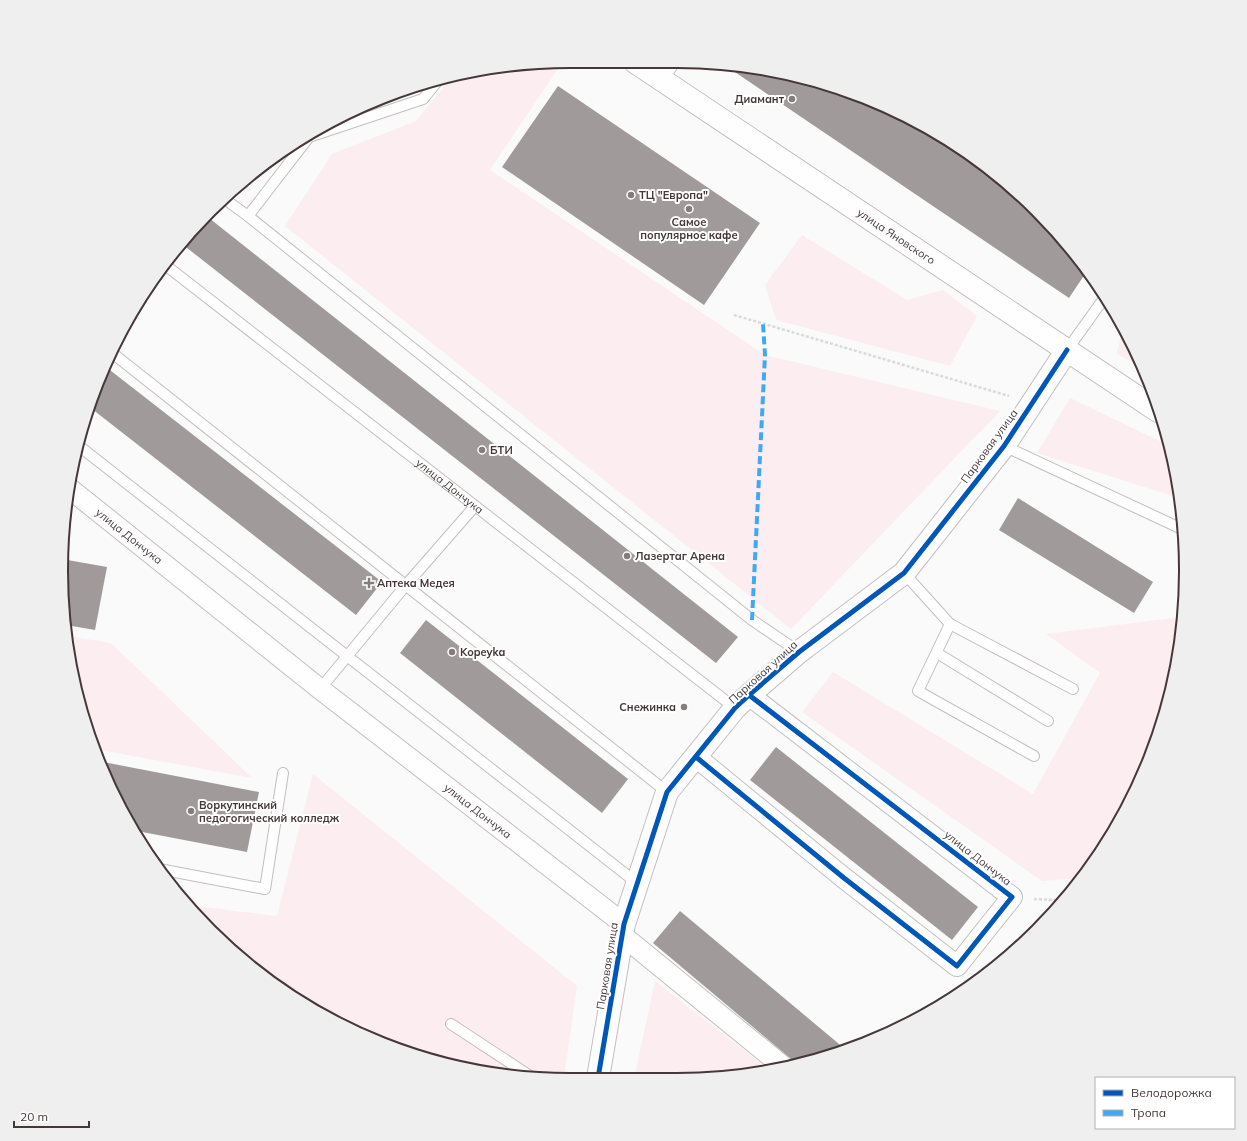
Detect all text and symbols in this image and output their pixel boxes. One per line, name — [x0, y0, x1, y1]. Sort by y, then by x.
place label: Диамант — [734, 92, 785, 106]
marker: Диамант — [787, 94, 797, 104]
place label: ТЦ "Европа" — [639, 188, 708, 202]
marker: ТЦ "Европа" — [626, 190, 636, 200]
marker: Самое популярное кафе — [684, 204, 694, 214]
street label: улица Яновского — [855, 205, 938, 267]
place label: Самое популярное кафе — [640, 215, 738, 242]
street label: Парковая улица — [957, 406, 1021, 486]
place label: БТИ — [490, 443, 513, 457]
marker: БТИ — [477, 445, 487, 455]
street label: улица Дончука — [413, 456, 486, 517]
street label: улица Дончука — [93, 505, 165, 567]
place label: Лазертаг Арена — [635, 549, 725, 563]
marker: Лазертаг Арена — [622, 551, 632, 561]
place label: Аптека Медея — [377, 576, 455, 590]
marker: Аптека Медея — [364, 578, 374, 588]
street label: Парковая улица — [726, 637, 800, 707]
place label: Kopeyka — [460, 645, 505, 659]
marker: Kopeyka — [447, 647, 457, 657]
place label: Снежинка — [619, 700, 676, 714]
marker: Снежинка — [679, 702, 689, 712]
street label: улица Дончука — [441, 780, 514, 841]
place label: Воркутинский педогогический колледж — [199, 798, 340, 825]
marker: Воркутинский педогогический колледж — [186, 806, 196, 816]
street label: улица Дончука — [942, 827, 1014, 889]
street label: Парковая улица — [593, 921, 621, 1011]
legend — [1095, 1077, 1235, 1129]
text: Велодорожка — [1131, 1085, 1212, 1100]
scale bar — [14, 1103, 89, 1129]
text: Тропа — [1131, 1105, 1166, 1120]
text: 20 m — [20, 1109, 48, 1124]

